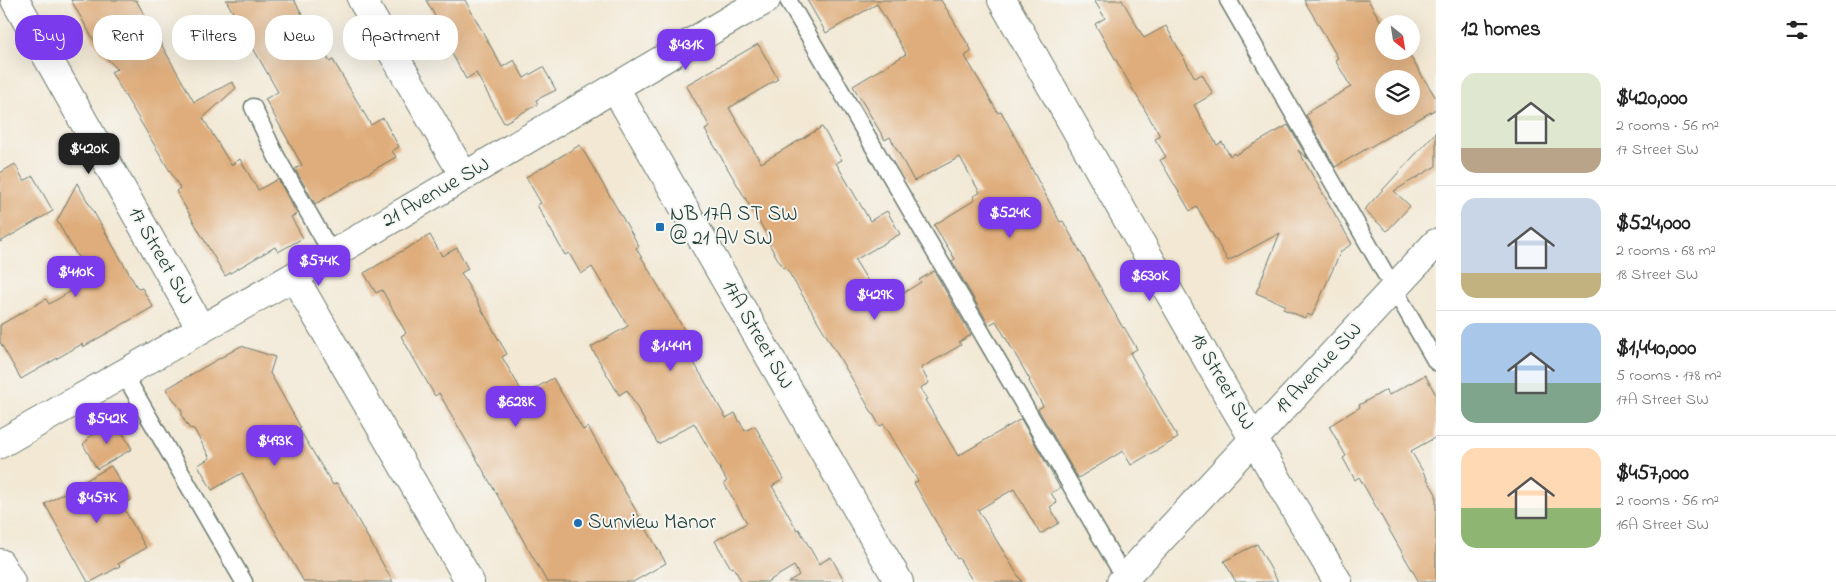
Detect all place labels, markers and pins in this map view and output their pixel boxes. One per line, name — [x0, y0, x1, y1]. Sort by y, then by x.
pin: $431K — [651, 28, 721, 71]
pin: $420K — [54, 132, 124, 175]
pin: $524K — [975, 196, 1045, 239]
place label: NB 17A ST SW @ 21 AV SW — [670, 200, 798, 254]
marker: NB 17A ST SW @ 21 AV SW — [654, 221, 666, 233]
pin: $574K — [284, 244, 354, 287]
pin: $410K — [41, 256, 111, 298]
pin: $630K — [1115, 260, 1185, 302]
pin: $429K — [840, 278, 910, 321]
pin: $1.44M — [630, 330, 712, 372]
pin: $628K — [481, 386, 551, 428]
pin: $542K — [72, 402, 142, 445]
pin: $493K — [240, 424, 310, 467]
pin: $457K — [62, 482, 132, 524]
place label: Sunview Manor — [588, 508, 716, 538]
marker: Sunview Manor — [572, 517, 584, 529]

